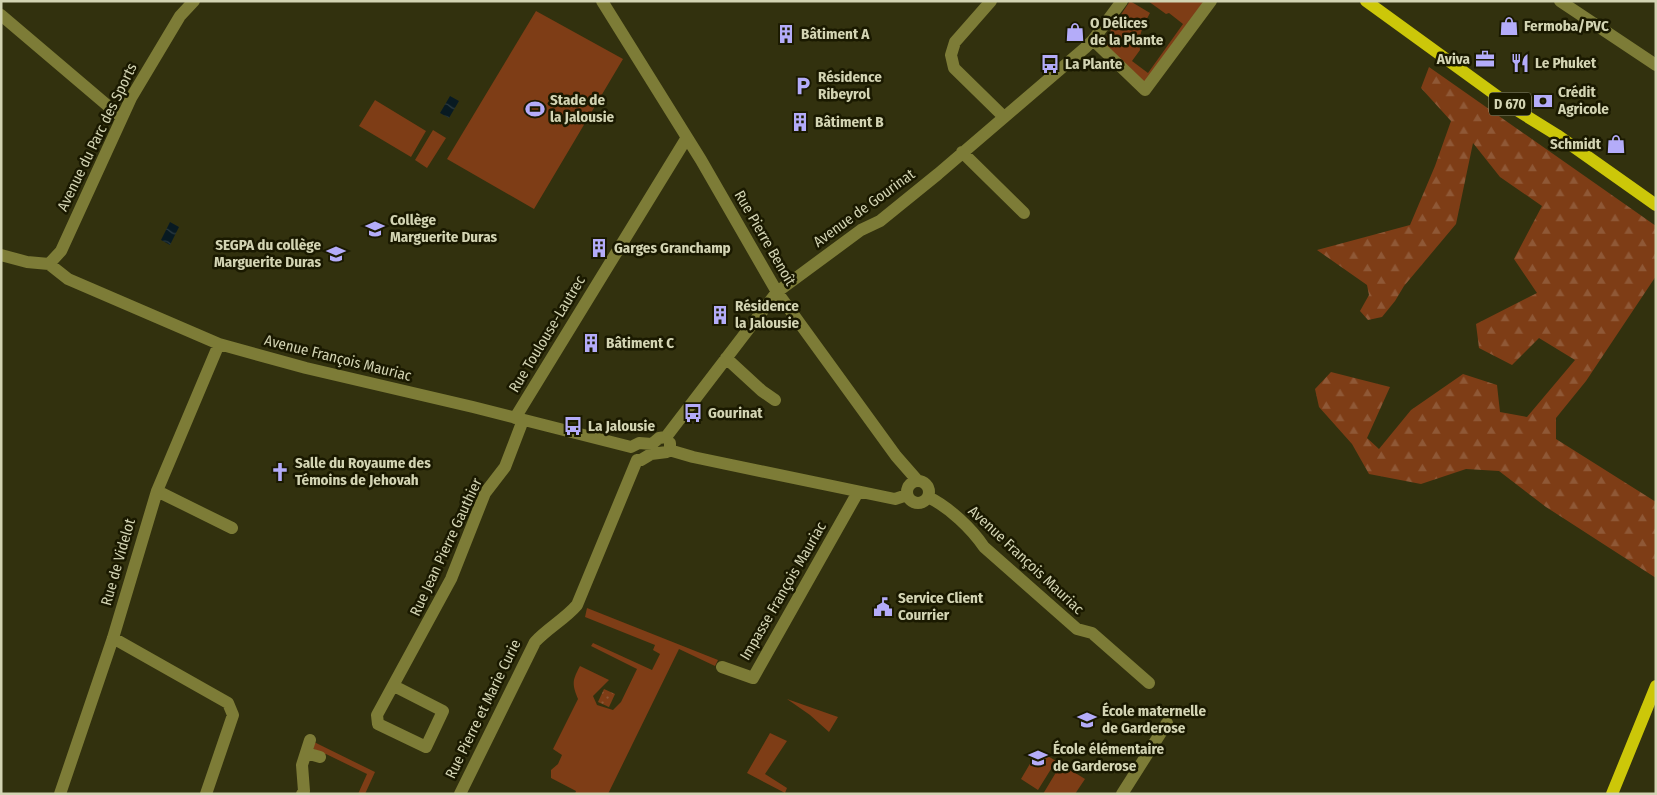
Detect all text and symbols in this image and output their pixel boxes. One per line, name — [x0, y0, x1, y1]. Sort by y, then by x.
place label: O Délices de la Plante — [1090, 14, 1164, 49]
shop icon: Fermoba/PVC — [1498, 15, 1520, 37]
place label: Fermoba/PVC — [1524, 17, 1609, 35]
shop icon: O Délices de la Plante — [1064, 21, 1086, 43]
building icon: Bâtiment A — [775, 23, 797, 45]
place label: Bâtiment A — [801, 25, 870, 43]
office icon: Aviva — [1474, 48, 1496, 70]
place label: Aviva — [1436, 50, 1471, 68]
restaurant icon: Le Phuket — [1509, 52, 1531, 74]
bus stop icon: La Plante — [1039, 53, 1061, 75]
place label: Le Phuket — [1535, 54, 1597, 72]
place label: La Plante — [1065, 55, 1123, 73]
street label: Avenue du Parc des Sports — [53, 60, 141, 214]
place label: Résidence Ribeyrol — [818, 68, 882, 103]
parking icon: Résidence Ribeyrol — [792, 75, 814, 97]
place label: Crédit Agricole — [1557, 83, 1609, 118]
bank icon: Crédit Agricole — [1532, 90, 1554, 112]
place label: Stade de la Jalousie — [550, 91, 615, 126]
road number: D 670 — [1489, 92, 1531, 116]
sports icon: Stade de la Jalousie — [524, 98, 546, 120]
building icon: Bâtiment B — [789, 111, 811, 133]
place label: Bâtiment B — [815, 113, 884, 131]
shop icon: Schmidt — [1605, 133, 1627, 155]
place label: Schmidt — [1550, 135, 1602, 153]
street label: Avenue de Gourinat — [810, 165, 918, 251]
street label: Rue Pierre Benoît — [730, 187, 800, 289]
place label: Collège Marguerite Duras — [390, 211, 498, 246]
school or university icon: Collège Marguerite Duras — [364, 218, 386, 240]
place label: SEGPA du collège Marguerite Duras — [214, 236, 321, 271]
building icon: Garges Granchamp — [588, 237, 610, 259]
place label: Garges Granchamp — [614, 239, 731, 257]
school or university icon: SEGPA du collège Marguerite Duras — [325, 243, 347, 265]
street label: Rue Toulouse-Lautrec — [505, 272, 589, 396]
place label: Résidence la Jalousie — [735, 297, 800, 332]
building icon: Résidence la Jalousie — [709, 304, 731, 326]
street label: Avenue François Mauriac — [263, 331, 414, 385]
building icon: Bâtiment C — [580, 332, 602, 354]
place label: Bâtiment C — [606, 334, 674, 352]
bus stop icon: Gourinat — [682, 402, 704, 424]
place label: Gourinat — [708, 404, 763, 422]
bus stop icon: La Jalousie — [562, 415, 584, 437]
place label: La Jalousie — [588, 417, 655, 435]
place label: Salle du Royaume des Témoins de Jehovah — [295, 454, 431, 489]
church icon: Salle du Royaume des Témoins de Jehovah — [269, 461, 291, 483]
street label: Rue Jean Pierre Gauthier — [406, 474, 486, 619]
street label: Avenue François Mauriac — [965, 502, 1088, 618]
street label: Rue de Videlot — [97, 516, 139, 607]
street label: Impasse François Mauriac — [736, 518, 830, 663]
place label: Service Client Courrier — [898, 589, 984, 624]
public building icon: Service Client Courrier — [872, 596, 894, 618]
street label: Rue Pierre et Marie Curie — [442, 637, 524, 781]
place label: École maternelle de Garderose — [1102, 702, 1206, 737]
school or university icon: École maternelle de Garderose — [1076, 709, 1098, 731]
place label: École élémentaire de Garderose — [1053, 740, 1164, 775]
school or university icon: École élémentaire de Garderose — [1027, 747, 1049, 769]

